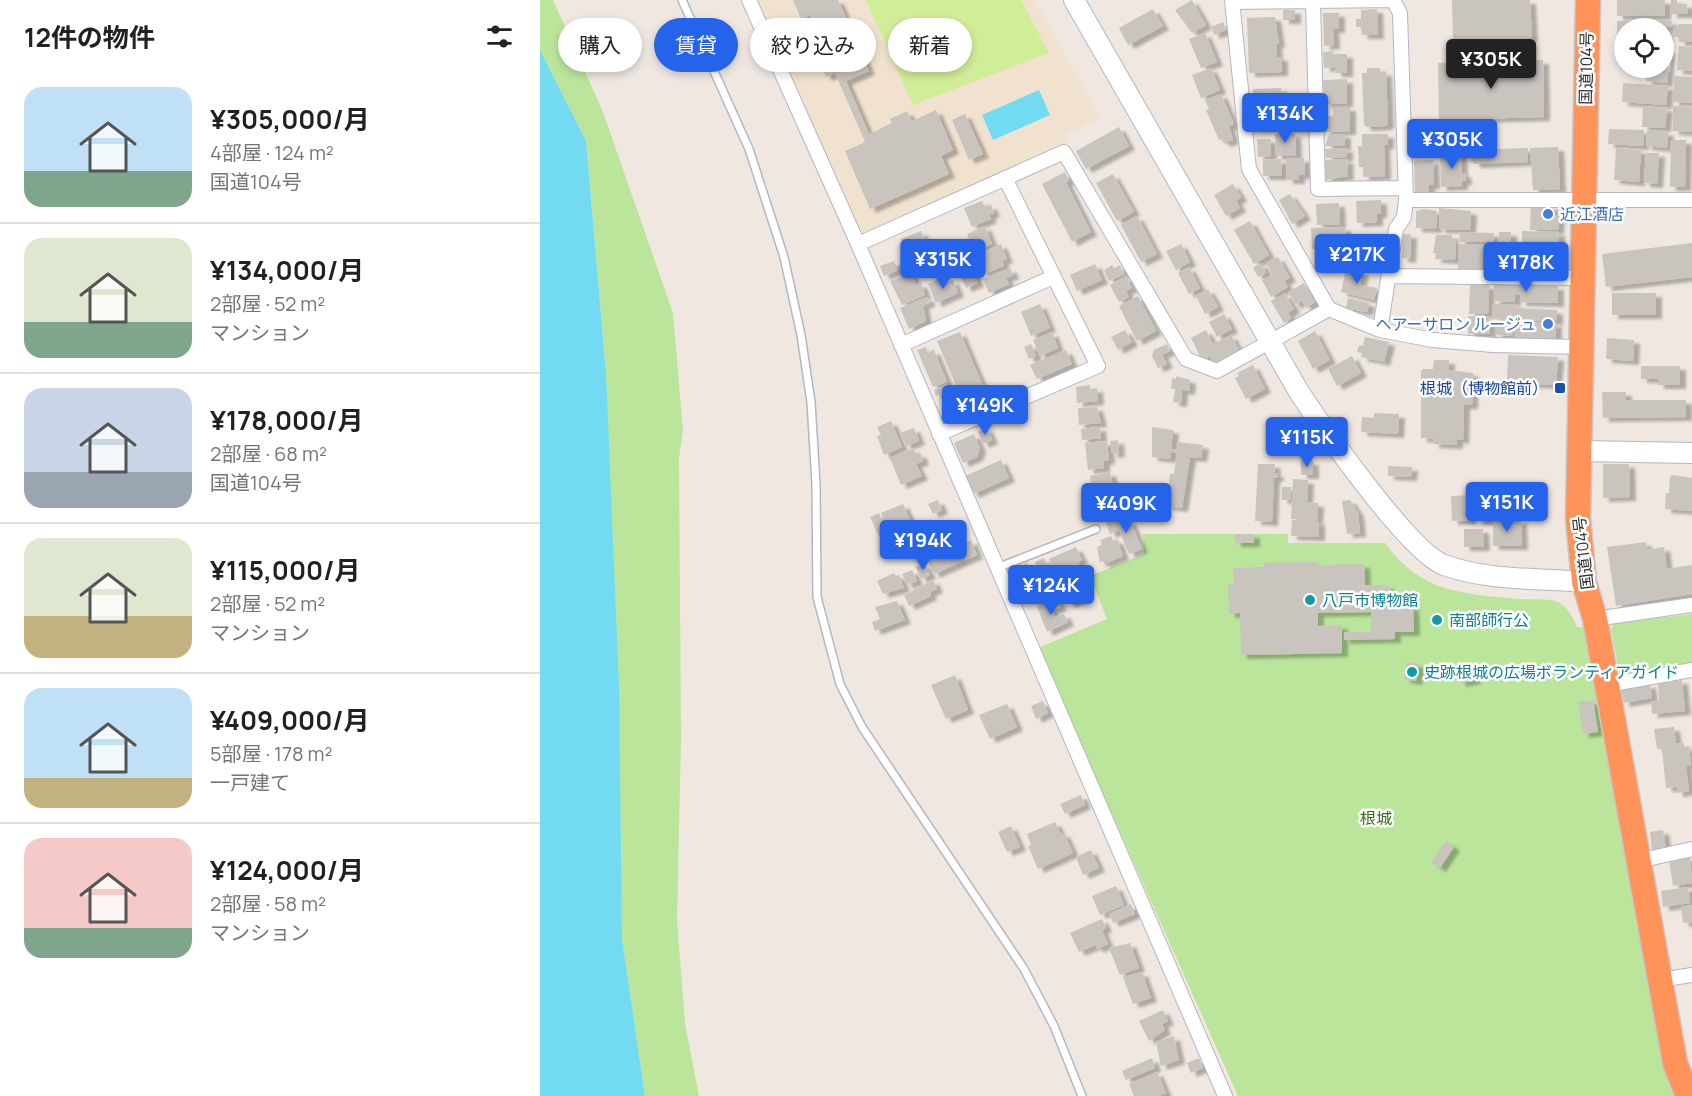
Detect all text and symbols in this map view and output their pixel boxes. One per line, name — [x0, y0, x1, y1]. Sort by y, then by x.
chip: 購入 — [558, 18, 642, 72]
chip: 賃貸 — [654, 18, 738, 72]
chip: 絞り込み — [750, 18, 876, 72]
chip: 新着 — [888, 18, 972, 72]
map controls — [1614, 18, 1674, 78]
button: locate — [1614, 18, 1674, 78]
text: 12件の物件 — [24, 19, 155, 55]
icon: filters — [483, 20, 516, 53]
street label: 国道104号 — [1574, 31, 1598, 105]
pin: ¥305K — [1449, 39, 1533, 90]
text: ¥305K — [1460, 45, 1522, 72]
pin: ¥134K — [1243, 93, 1327, 144]
text: ¥134K — [1256, 99, 1314, 126]
text: ¥305,000/月 — [210, 101, 370, 137]
icon: home — [72, 111, 144, 183]
pin: ¥305K — [1410, 119, 1494, 170]
text: ¥305K — [1421, 125, 1483, 152]
text: 4部屋 · 124 m² — [210, 139, 334, 166]
text: 国道104号 — [210, 168, 302, 195]
place label: 近江酒店 — [1560, 203, 1624, 225]
marker: 近江酒店 — [1541, 207, 1555, 221]
pin: ¥217K — [1315, 234, 1399, 285]
pin: ¥315K — [901, 239, 985, 290]
text: ¥217K — [1329, 240, 1385, 267]
pin: ¥178K — [1484, 242, 1568, 293]
text: ¥315K — [914, 245, 972, 272]
text: ¥178K — [1498, 248, 1554, 275]
text: ¥134,000/月 — [210, 252, 364, 288]
icon: home — [72, 262, 144, 334]
text: 2部屋 · 52 m² — [210, 290, 325, 317]
place label: ヘアーサロン ルージュ — [1376, 313, 1536, 335]
marker: ヘアーサロン ルージュ — [1541, 317, 1555, 331]
text: マンション — [210, 319, 310, 346]
place label: 根城（博物館前） — [1420, 377, 1548, 399]
marker: 根城（博物館前） — [1553, 381, 1567, 395]
pin: ¥149K — [943, 385, 1027, 436]
text: ¥149K — [956, 391, 1014, 418]
text: ¥178,000/月 — [210, 402, 364, 438]
icon: home — [72, 412, 144, 484]
pin: ¥115K — [1265, 417, 1349, 468]
text: ¥115K — [1280, 423, 1334, 450]
text: 2部屋 · 68 m² — [210, 440, 327, 467]
text: 国道104号 — [210, 469, 302, 496]
pin: ¥151K — [1465, 482, 1549, 533]
pin: ¥409K — [1084, 483, 1168, 534]
text: ¥151K — [1480, 488, 1534, 515]
text: ¥409K — [1095, 489, 1157, 516]
street label: 国道104号 — [1568, 515, 1598, 591]
pin: ¥194K — [881, 520, 965, 571]
text: ¥194K — [894, 526, 952, 553]
text: ¥115,000/月 — [210, 552, 360, 588]
icon: home — [72, 562, 144, 634]
pin: ¥124K — [1009, 565, 1093, 616]
text: ¥124K — [1022, 571, 1080, 598]
place label: 八戸市博物館 — [1322, 589, 1418, 611]
text: 2部屋 · 52 m² — [210, 590, 325, 617]
marker: 八戸市博物館 — [1303, 593, 1317, 607]
place label: 南部師行公 — [1449, 609, 1529, 631]
marker: 南部師行公 — [1430, 613, 1444, 627]
text: マンション — [210, 619, 310, 646]
place label: 史跡根城の広場ボランティアガイド — [1424, 661, 1679, 683]
marker: 史跡根城の広場ボランティアガイド — [1405, 665, 1419, 679]
text: ¥409,000/月 — [210, 702, 370, 738]
icon: home — [72, 712, 144, 784]
text: 5部屋 · 178 m² — [210, 740, 333, 767]
text: 一戸建て — [210, 769, 290, 796]
park label: 根城 — [1360, 807, 1392, 829]
text: ¥124,000/月 — [210, 852, 364, 888]
icon: home — [72, 862, 144, 934]
text: 2部屋 · 58 m² — [210, 890, 326, 917]
text: マンション — [210, 919, 310, 946]

